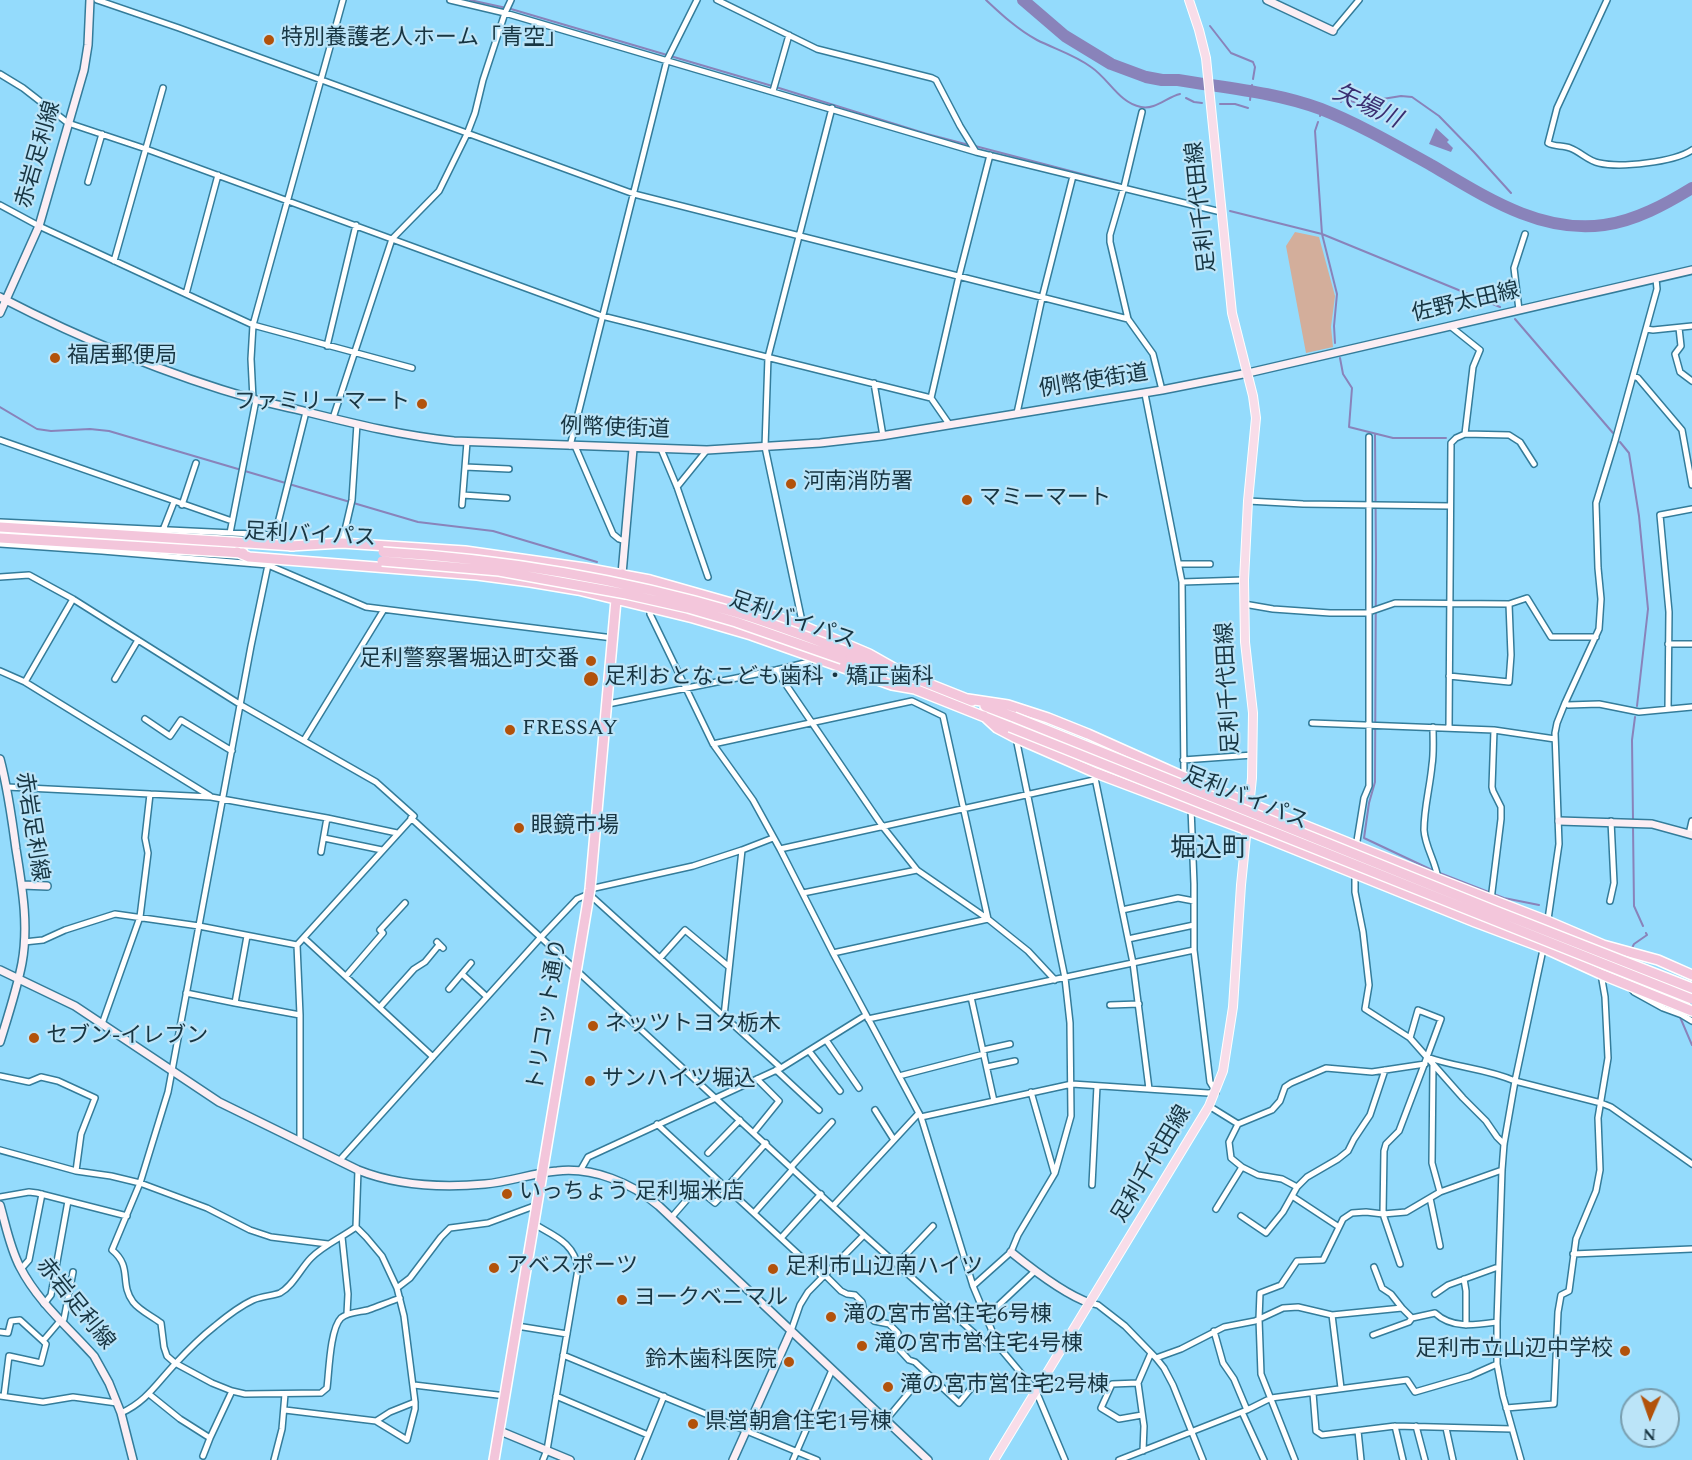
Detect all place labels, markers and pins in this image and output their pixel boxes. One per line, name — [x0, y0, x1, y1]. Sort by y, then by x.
place label: 特別養護老人ホーム「青空」 — [281, 27, 567, 53]
marker: 特別養護老人ホーム「青空」 — [262, 33, 276, 47]
place label: 福居郵便局 — [67, 345, 177, 371]
marker: 福居郵便局 — [48, 351, 62, 365]
place label: ファミリーマート — [234, 391, 410, 417]
marker: ファミリーマート — [415, 397, 429, 411]
place label: 河南消防署 — [803, 471, 913, 497]
marker: 河南消防署 — [784, 477, 798, 491]
place label: マミーマート — [979, 487, 1111, 513]
marker: マミーマート — [960, 493, 974, 507]
place label: 足利警察署堀込町交番 — [359, 648, 579, 674]
marker: 足利警察署堀込町交番 — [584, 654, 598, 668]
place label: 足利おとなこども歯科・矯正歯科 — [604, 666, 934, 692]
marker: 足利おとなこども歯科・矯正歯科 — [582, 670, 600, 688]
place label: FRESSAY — [522, 717, 618, 743]
marker: FRESSAY — [503, 723, 517, 737]
place label: 眼鏡市場 — [531, 815, 619, 841]
marker: 眼鏡市場 — [512, 821, 526, 835]
place label: ネッツトヨタ栃木 — [605, 1013, 781, 1039]
marker: ネッツトヨタ栃木 — [586, 1019, 600, 1033]
place label: セブン-イレブン — [46, 1025, 208, 1051]
marker: セブン-イレブン — [27, 1031, 41, 1045]
place label: サンハイツ堀込 — [602, 1068, 756, 1094]
marker: サンハイツ堀込 — [583, 1074, 597, 1088]
place label: いっちょう 足利堀米店 — [519, 1181, 744, 1207]
marker: いっちょう 足利堀米店 — [500, 1187, 514, 1201]
place label: アベスポーツ — [506, 1255, 638, 1281]
place label: 足利市山辺南ハイツ — [785, 1256, 983, 1282]
marker: アベスポーツ — [487, 1261, 501, 1275]
marker: 足利市山辺南ハイツ — [766, 1262, 780, 1276]
place label: ヨークベニマル — [634, 1287, 788, 1313]
marker: ヨークベニマル — [615, 1293, 629, 1307]
place label: 滝の宮市営住宅6号棟 — [843, 1304, 1052, 1330]
marker: 滝の宮市営住宅6号棟 — [824, 1310, 838, 1324]
place label: 滝の宮市営住宅4号棟 — [874, 1333, 1083, 1359]
place label: 足利市立山辺中学校 — [1415, 1338, 1613, 1364]
marker: 滝の宮市営住宅4号棟 — [855, 1339, 869, 1353]
marker: 足利市立山辺中学校 — [1618, 1344, 1632, 1358]
place label: 鈴木歯科医院 — [645, 1349, 777, 1375]
marker: 鈴木歯科医院 — [782, 1355, 796, 1369]
place label: 滝の宮市営住宅2号棟 — [900, 1374, 1109, 1400]
marker: 滝の宮市営住宅2号棟 — [881, 1380, 895, 1394]
place label: 県営朝倉住宅1号棟 — [705, 1411, 892, 1437]
marker: 県営朝倉住宅1号棟 — [686, 1417, 700, 1431]

